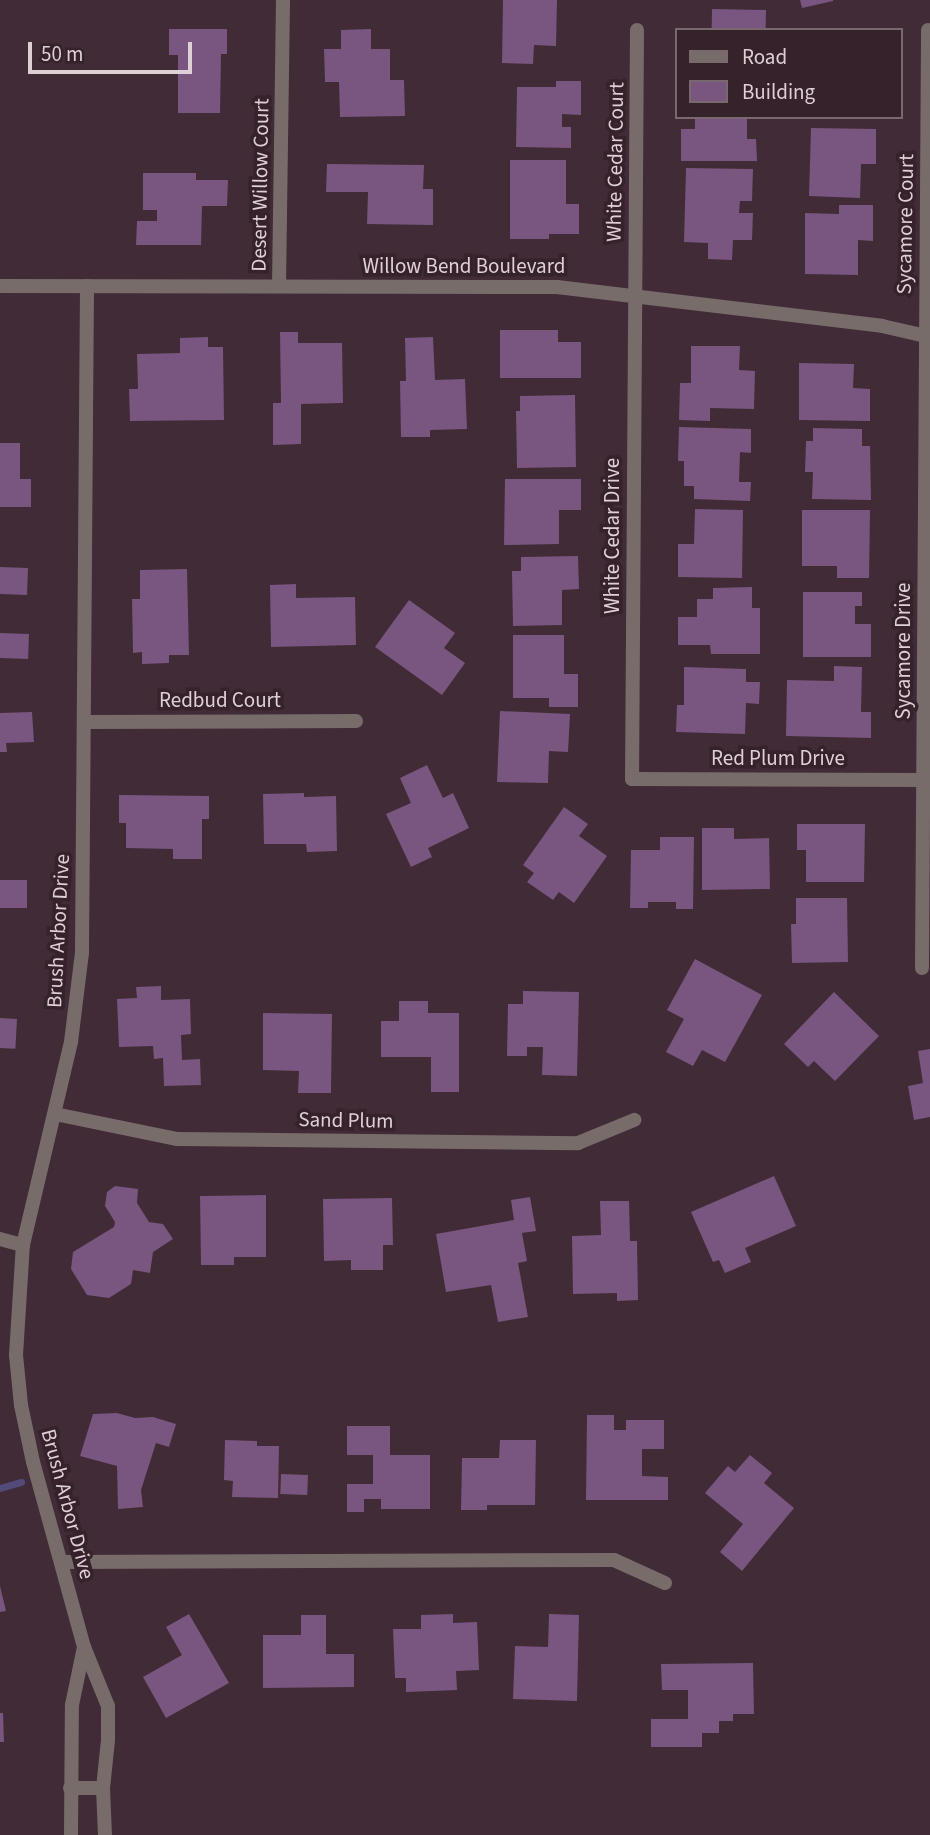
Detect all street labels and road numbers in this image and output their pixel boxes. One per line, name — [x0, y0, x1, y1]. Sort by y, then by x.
street label: White Cedar Court — [601, 82, 629, 242]
street label: Desert Willow Court — [246, 98, 274, 272]
street label: Sycamore Court — [891, 154, 919, 294]
street label: Willow Bend Boulevard — [363, 253, 565, 279]
street label: White Cedar Drive — [599, 458, 625, 614]
street label: Sycamore Drive — [890, 583, 916, 719]
street label: Redbud Court — [159, 687, 281, 713]
street label: Red Plum Drive — [711, 745, 845, 771]
street label: Brush Arbor Drive — [41, 853, 75, 1009]
street label: Sand Plum — [298, 1107, 394, 1133]
street label: Brush Arbor Drive — [36, 1426, 100, 1582]

